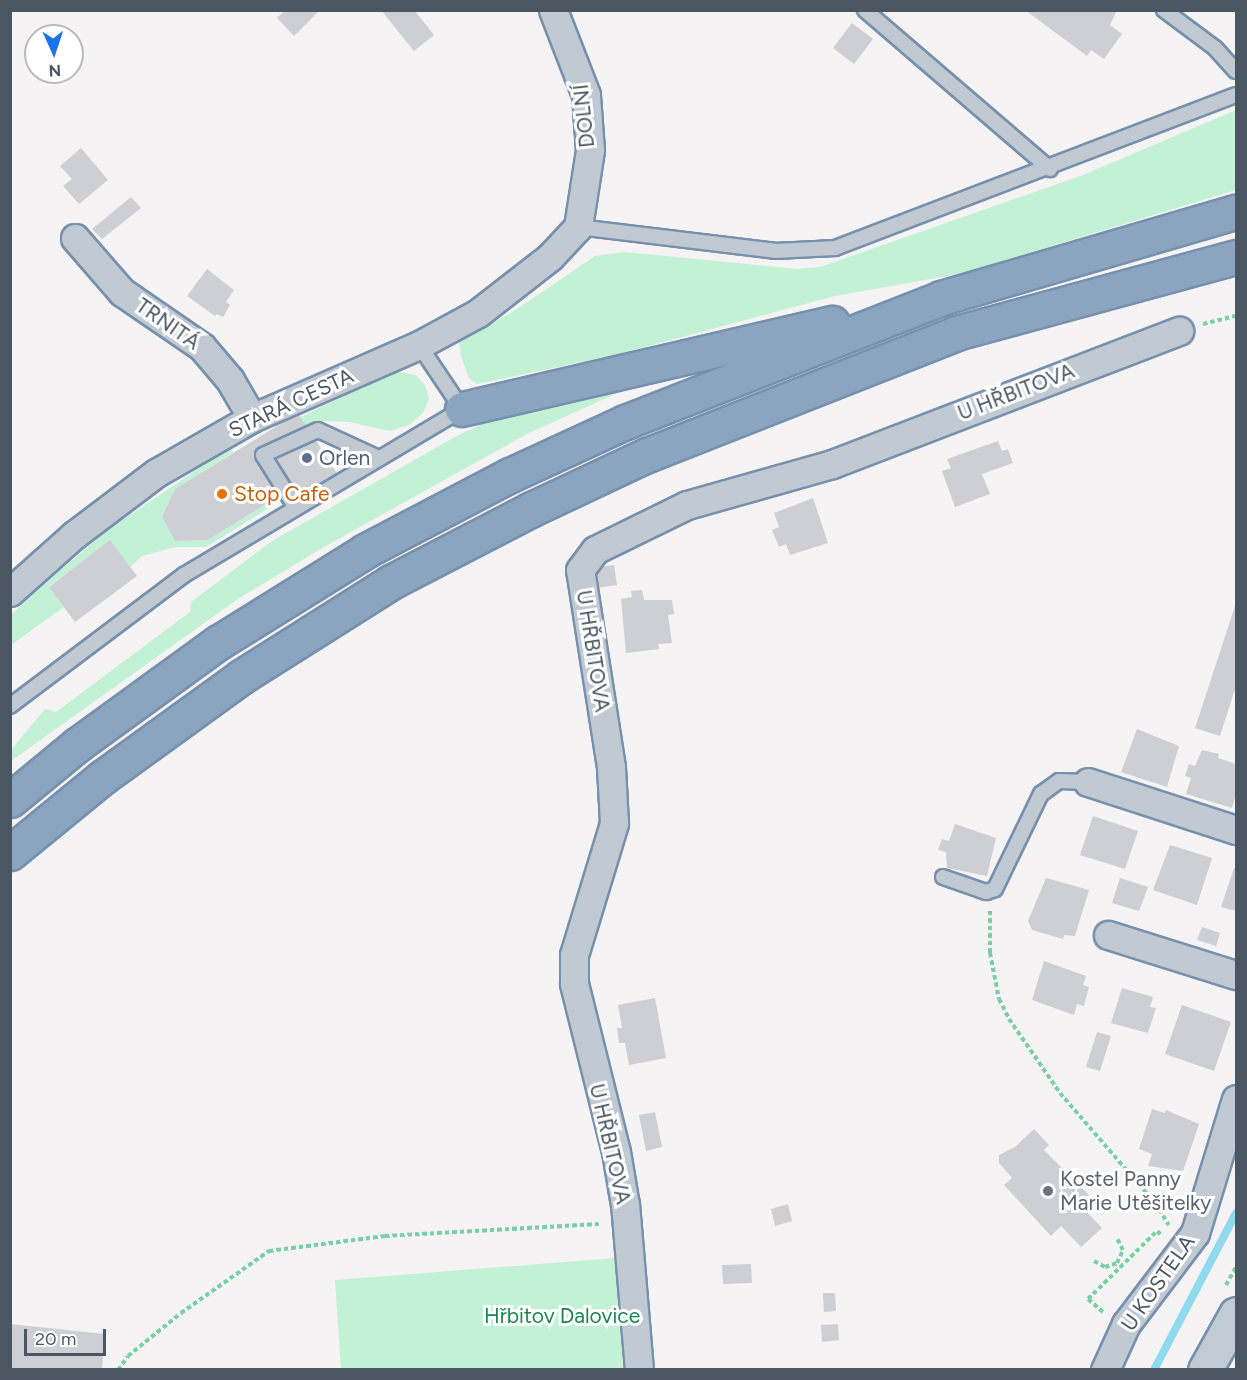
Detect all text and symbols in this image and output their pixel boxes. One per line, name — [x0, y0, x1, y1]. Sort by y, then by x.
north arrow — [24, 24, 84, 84]
text: N — [48, 61, 62, 80]
street label: DOLNÍ — [568, 83, 600, 149]
street label: TRNITÁ — [131, 293, 205, 355]
street label: U HŘBITOVA — [954, 358, 1078, 426]
street label: STARÁ CESTA — [225, 363, 357, 443]
place label: Orlen — [319, 445, 370, 471]
marker: Orlen — [300, 451, 314, 465]
place label: Stop Cafe — [234, 481, 330, 507]
marker: Stop Cafe — [215, 487, 229, 501]
street label: U HŘBITOVA — [571, 588, 615, 714]
street label: U HŘBITOVA — [584, 1081, 636, 1207]
place label: Kostel Panny Marie Utěšitelky — [1060, 1166, 1211, 1216]
marker: Kostel Panny Marie Utěšitelky — [1041, 1184, 1055, 1198]
street label: U KOSTELA — [1116, 1230, 1200, 1336]
park label: Hřbitov Dalovice — [484, 1303, 640, 1329]
scale bar — [27, 1317, 110, 1355]
text: 20 m — [35, 1328, 76, 1350]

